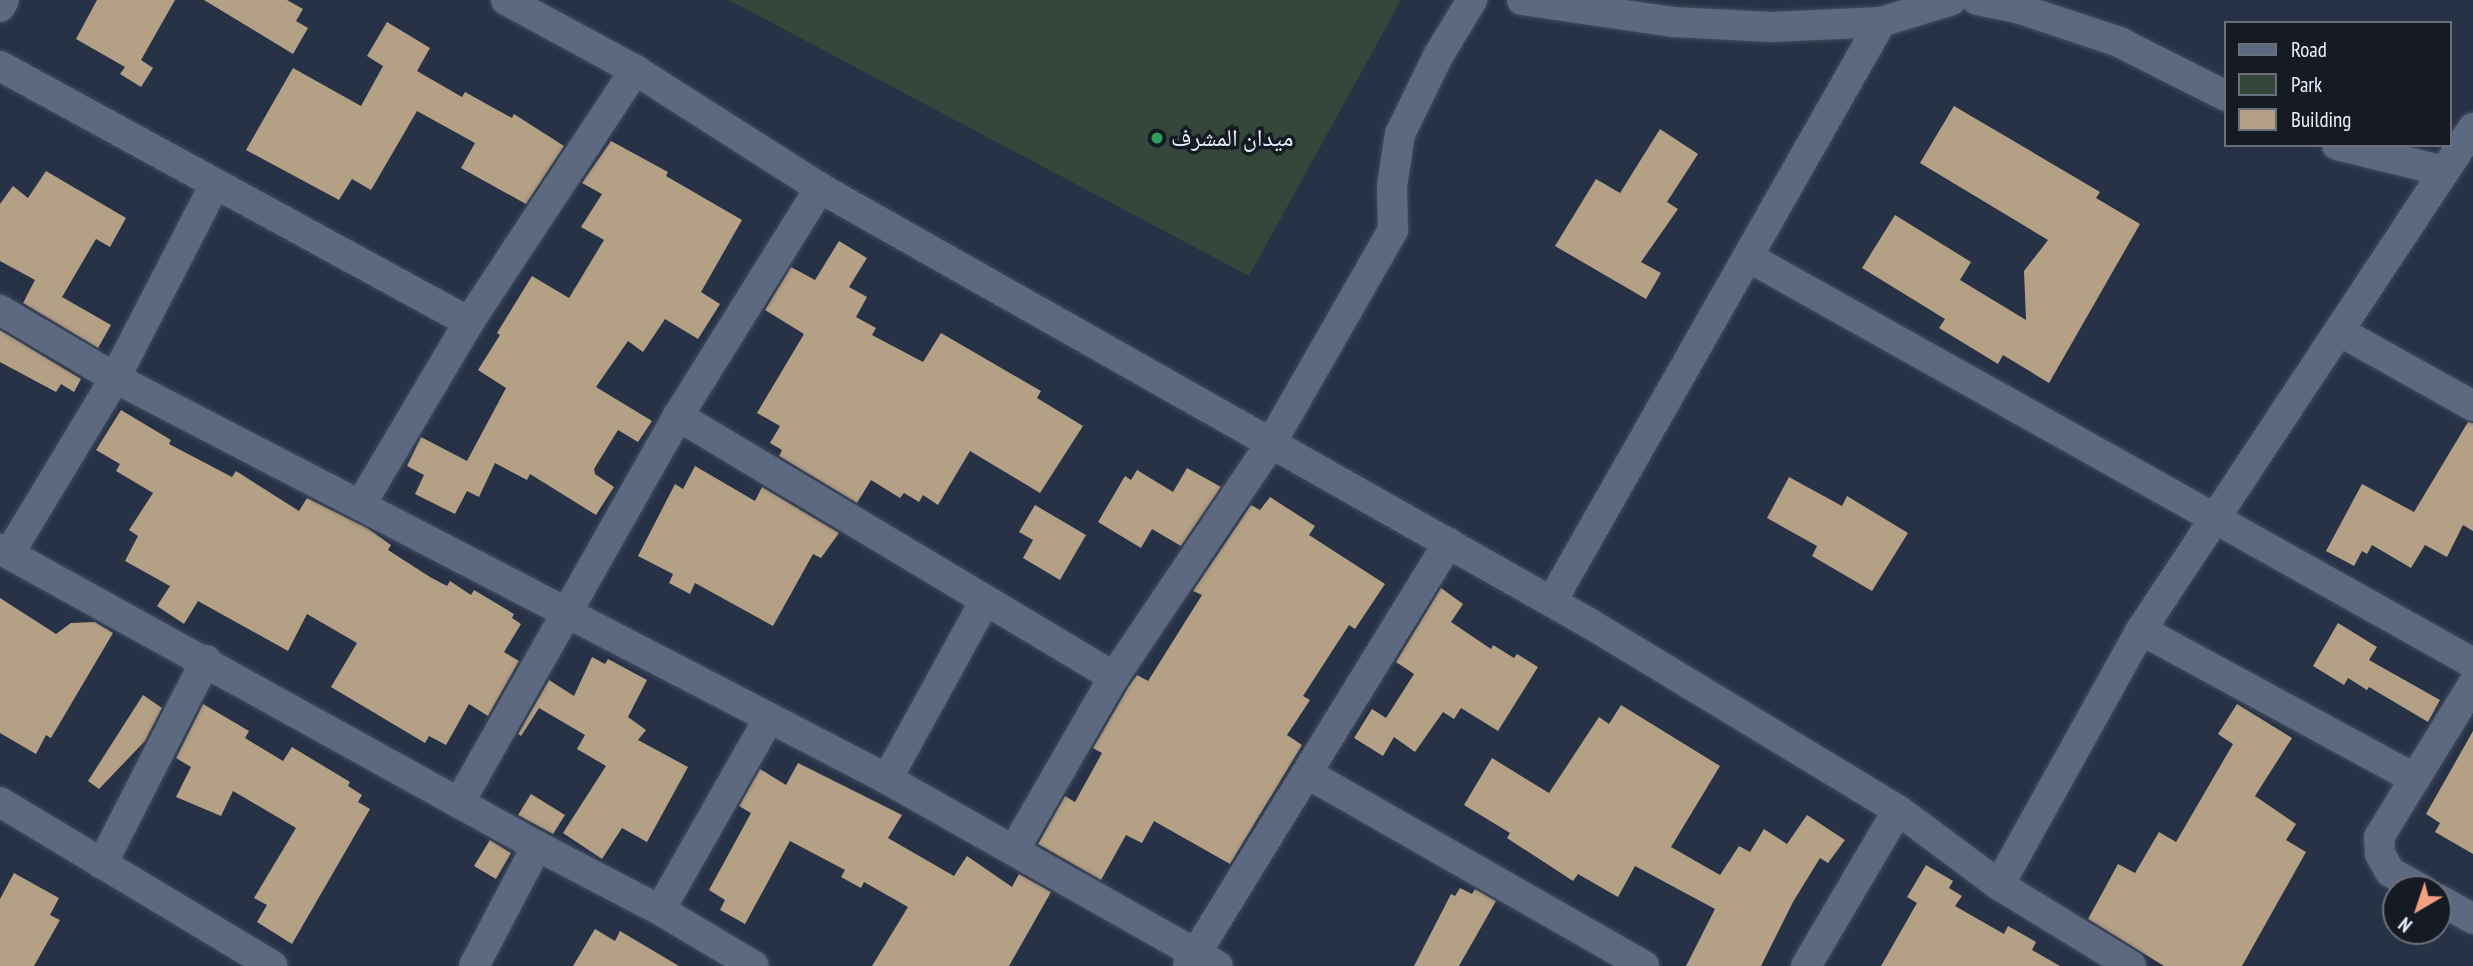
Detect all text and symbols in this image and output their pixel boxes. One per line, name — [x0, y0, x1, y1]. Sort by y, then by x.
legend — [2224, 21, 2452, 147]
text: Road — [2291, 36, 2327, 63]
text: Park — [2291, 71, 2322, 98]
text: Building — [2291, 106, 2351, 133]
place label: ميدان المشرف — [1171, 124, 1293, 152]
marker: ميدان المشرف — [1149, 130, 1165, 146]
north arrow — [2382, 875, 2452, 945]
text: N — [2394, 912, 2417, 937]

